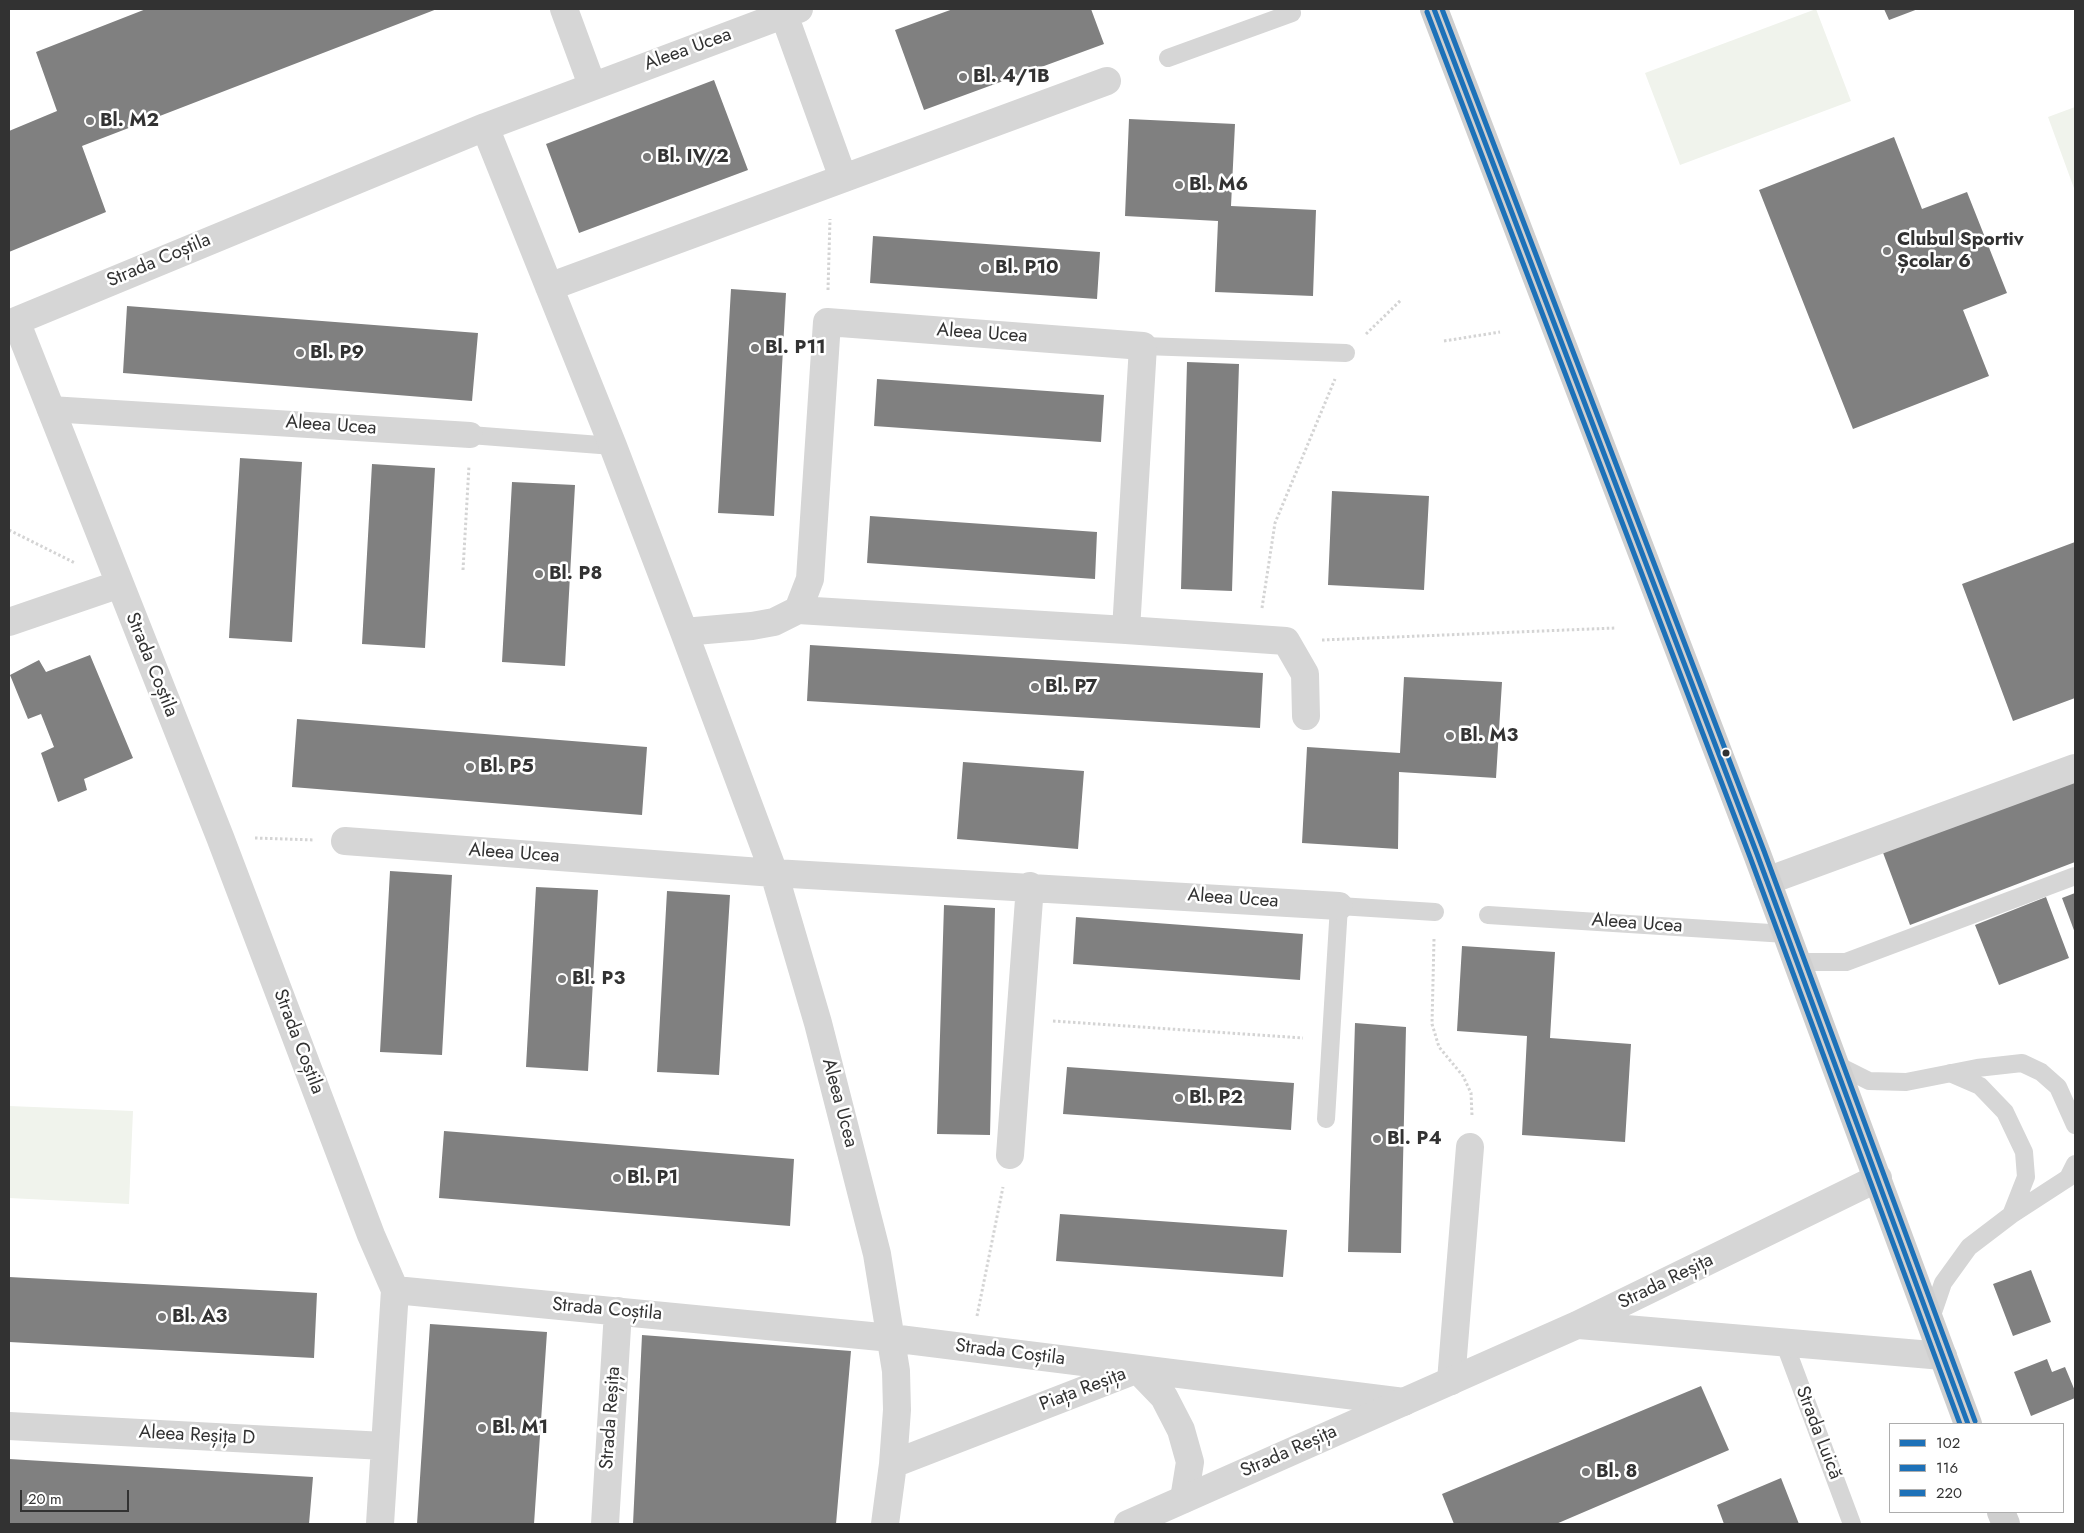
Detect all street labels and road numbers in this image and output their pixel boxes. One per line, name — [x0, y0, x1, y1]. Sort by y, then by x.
street label: Aleea Ucea — [641, 24, 735, 76]
street label: Strada Coștila — [104, 229, 214, 293]
street label: Aleea Ucea — [936, 319, 1028, 349]
street label: Aleea Ucea — [285, 411, 377, 441]
street label: Strada Coștila — [120, 610, 182, 720]
street label: Aleea Ucea — [468, 839, 560, 869]
street label: Aleea Ucea — [1187, 884, 1279, 914]
street label: Aleea Ucea — [1591, 909, 1683, 939]
street label: Strada Coștila — [268, 986, 328, 1098]
street label: Aleea Ucea — [816, 1056, 862, 1150]
street label: Strada Reșița — [1615, 1249, 1717, 1315]
street label: Strada Coștila — [551, 1294, 663, 1326]
street label: Strada Coștila — [954, 1335, 1066, 1371]
street label: Piața Reșița — [1037, 1363, 1129, 1417]
street label: Strada Reșița — [596, 1366, 626, 1470]
street label: Strada Luică — [1790, 1383, 1846, 1483]
street label: Strada Reșița — [1237, 1421, 1341, 1483]
street label: Aleea Reșița D — [138, 1422, 256, 1450]

